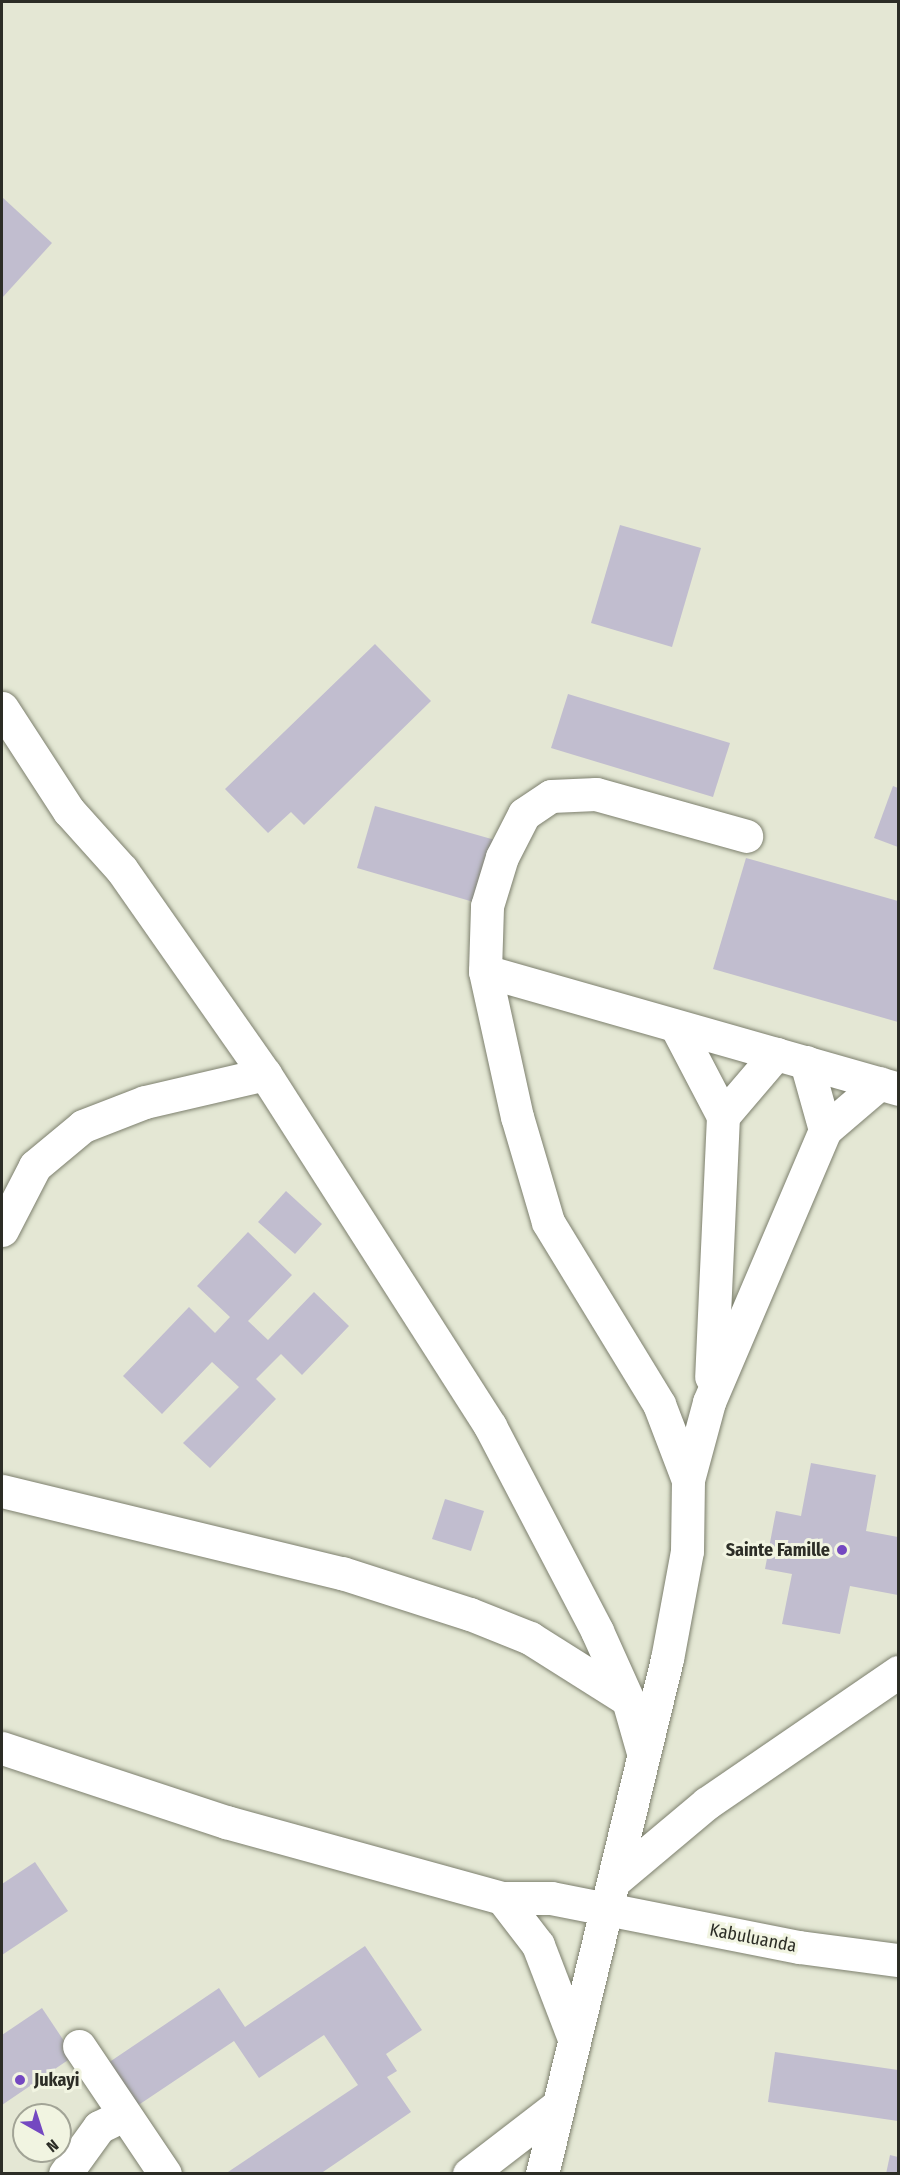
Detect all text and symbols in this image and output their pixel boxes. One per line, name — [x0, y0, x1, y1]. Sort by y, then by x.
place label: Sainte Famille — [726, 1539, 830, 1561]
marker: Sainte Famille — [835, 1543, 849, 1557]
street label: Kabuluanda — [708, 1919, 798, 1957]
place label: Jukayi — [34, 2069, 79, 2091]
marker: Jukayi — [11, 2071, 29, 2089]
north arrow — [12, 2103, 72, 2163]
text: N — [43, 2135, 62, 2156]

